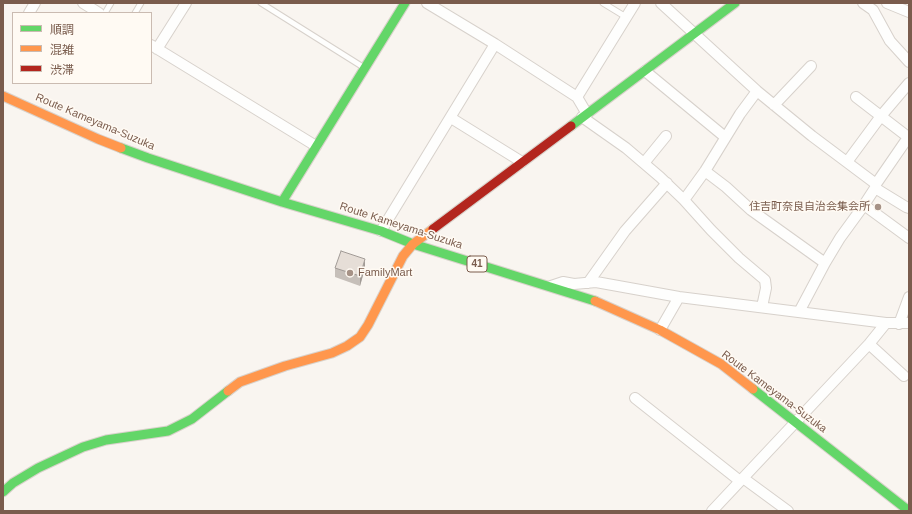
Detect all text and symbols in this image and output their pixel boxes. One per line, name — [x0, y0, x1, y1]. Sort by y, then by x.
legend — [12, 12, 152, 84]
text: 順調 — [50, 23, 74, 37]
text: 混雑 — [50, 43, 74, 57]
text: 渋滞 — [50, 63, 74, 77]
street label: Route Kameyama-Suzuka — [33, 91, 157, 153]
street label: Route Kameyama-Suzuka — [338, 200, 464, 252]
place label: 住吉町奈良自治会集会所 — [749, 200, 870, 214]
marker: 住吉町奈良自治会集会所 — [873, 202, 883, 212]
road number: 41 — [467, 256, 487, 272]
place label: FamilyMart — [358, 266, 412, 280]
marker: FamilyMart — [345, 268, 355, 278]
street label: Route Kameyama-Suzuka — [719, 348, 829, 436]

